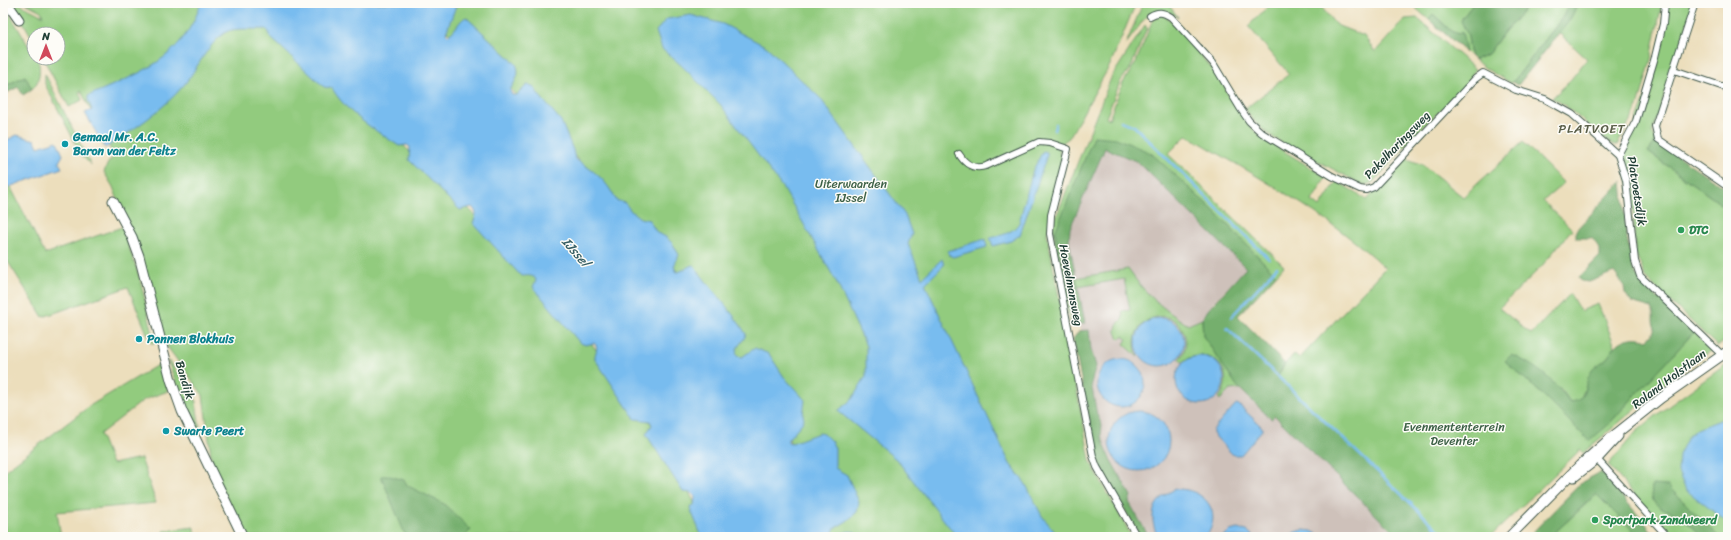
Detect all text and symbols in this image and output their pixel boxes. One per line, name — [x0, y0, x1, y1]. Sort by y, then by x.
north arrow — [26, 26, 66, 66]
text: N — [41, 27, 50, 46]
street label: Pekelharingsweg — [1358, 106, 1436, 184]
district label: PLATVOET — [1558, 117, 1626, 140]
place label: Gemaal Mr. A.C. Baron van der Feltz — [72, 126, 176, 162]
marker: Gemaal Mr. A.C. Baron van der Feltz — [60, 139, 70, 149]
street label: Platvoetsdijk — [1621, 155, 1653, 228]
park label: Uiterwaarden IJssel — [815, 173, 887, 209]
place label: DTC — [1689, 219, 1709, 241]
marker: DTC — [1676, 225, 1686, 235]
water label: IJssel — [556, 231, 598, 275]
street label: Hoevelmansweg — [1052, 242, 1090, 328]
place label: Pannen Blokhuis — [147, 328, 234, 350]
marker: Pannen Blokhuis — [134, 334, 144, 344]
street label: Roland Holstlaan — [1627, 343, 1712, 415]
street label: Bandijk — [169, 358, 201, 403]
park label: Evenmententerrein Deventer — [1403, 416, 1505, 452]
place label: Swarte Peert — [173, 420, 245, 442]
marker: Swarte Peert — [161, 426, 171, 436]
place label: Sportpark Zandweerd — [1602, 509, 1718, 531]
marker: Sportpark Zandweerd — [1590, 515, 1600, 525]

